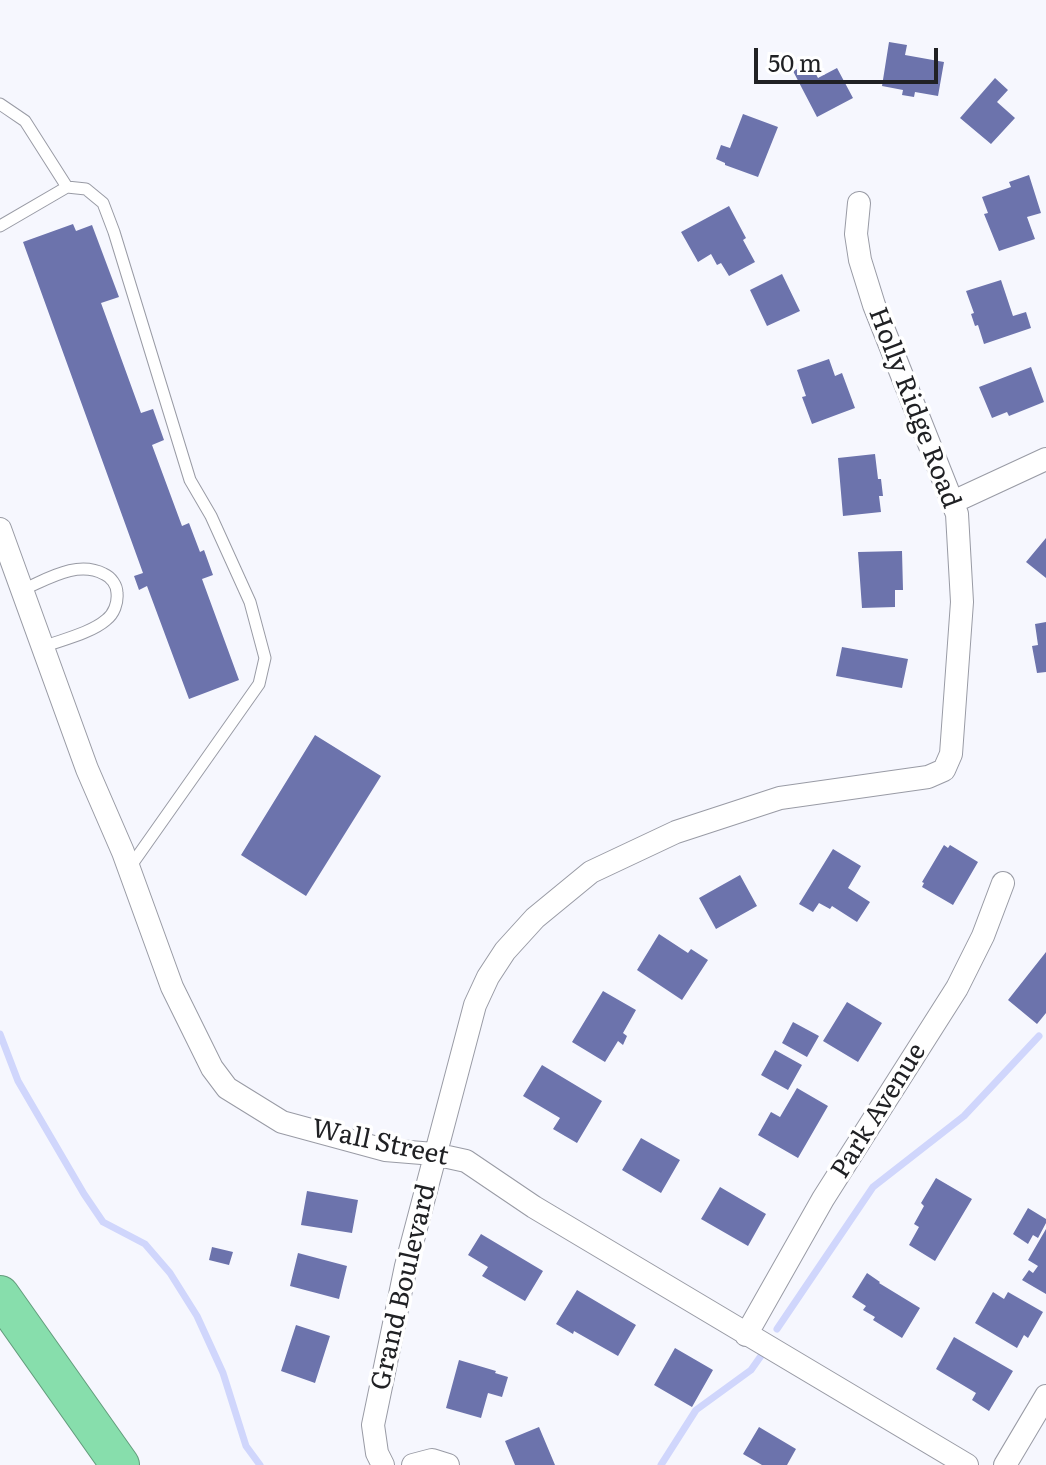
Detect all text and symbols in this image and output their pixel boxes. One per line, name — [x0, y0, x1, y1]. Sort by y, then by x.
scale bar — [758, 32, 942, 82]
text: 50 m — [768, 44, 822, 79]
street label: Holly Ridge Road — [861, 303, 967, 513]
street label: Park Avenue — [825, 1038, 933, 1184]
street label: Wall Street — [309, 1113, 451, 1173]
street label: Grand Boulevard — [365, 1181, 443, 1393]

